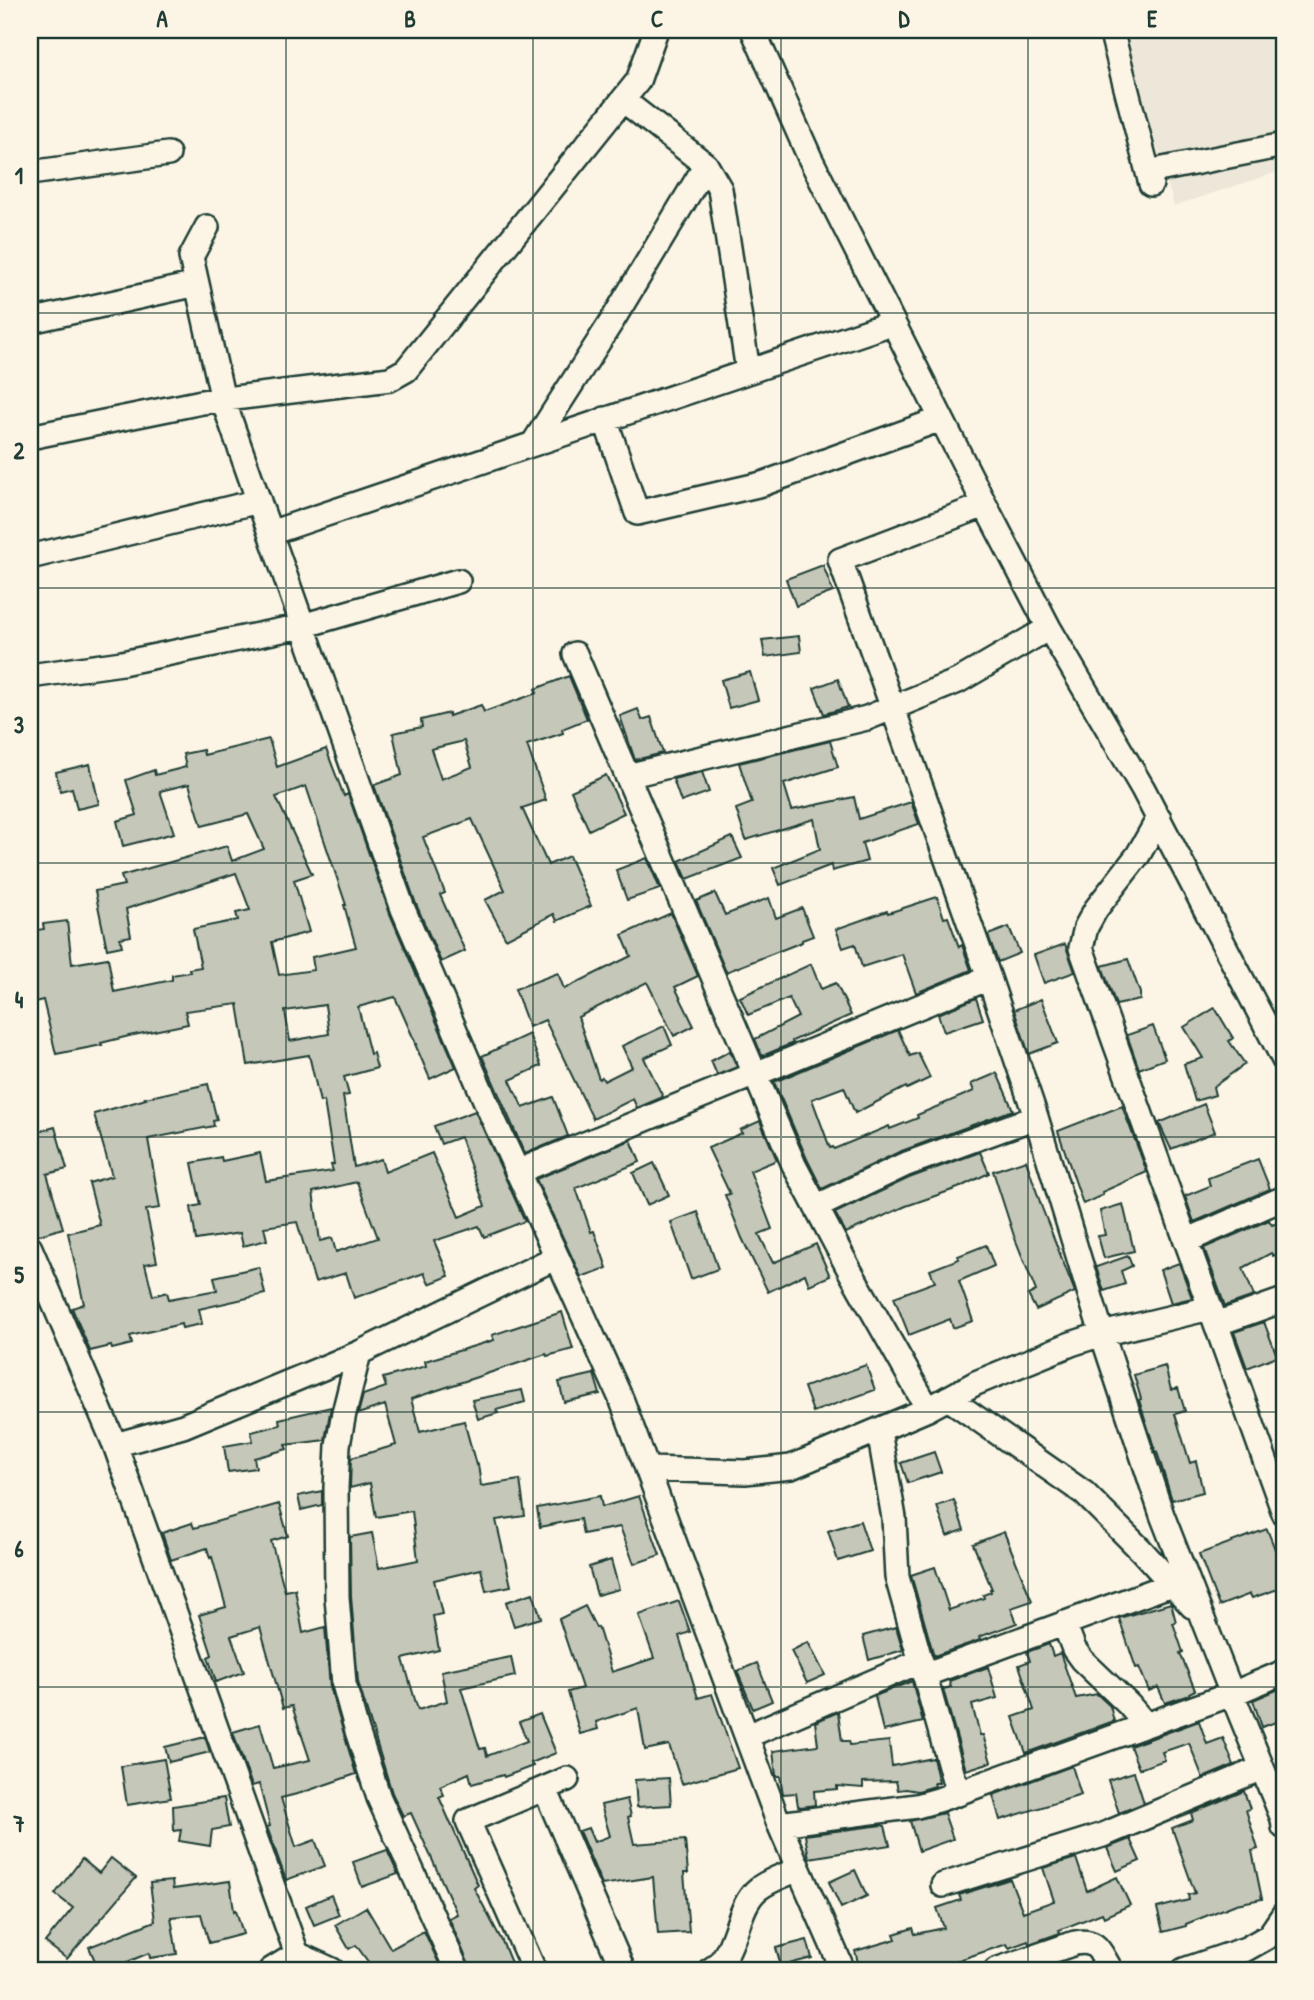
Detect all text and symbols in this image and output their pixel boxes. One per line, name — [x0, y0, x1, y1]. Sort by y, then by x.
text: A — [156, 3, 168, 34]
text: B — [404, 3, 416, 34]
text: C — [651, 3, 663, 34]
text: D — [899, 3, 911, 34]
text: E — [1147, 3, 1158, 34]
text: 1 — [15, 160, 23, 191]
text: 2 — [14, 435, 25, 466]
text: 3 — [14, 709, 24, 740]
text: 4 — [15, 984, 24, 1015]
text: 5 — [14, 1259, 24, 1290]
text: 6 — [14, 1533, 24, 1564]
text: 7 — [12, 1808, 25, 1839]

